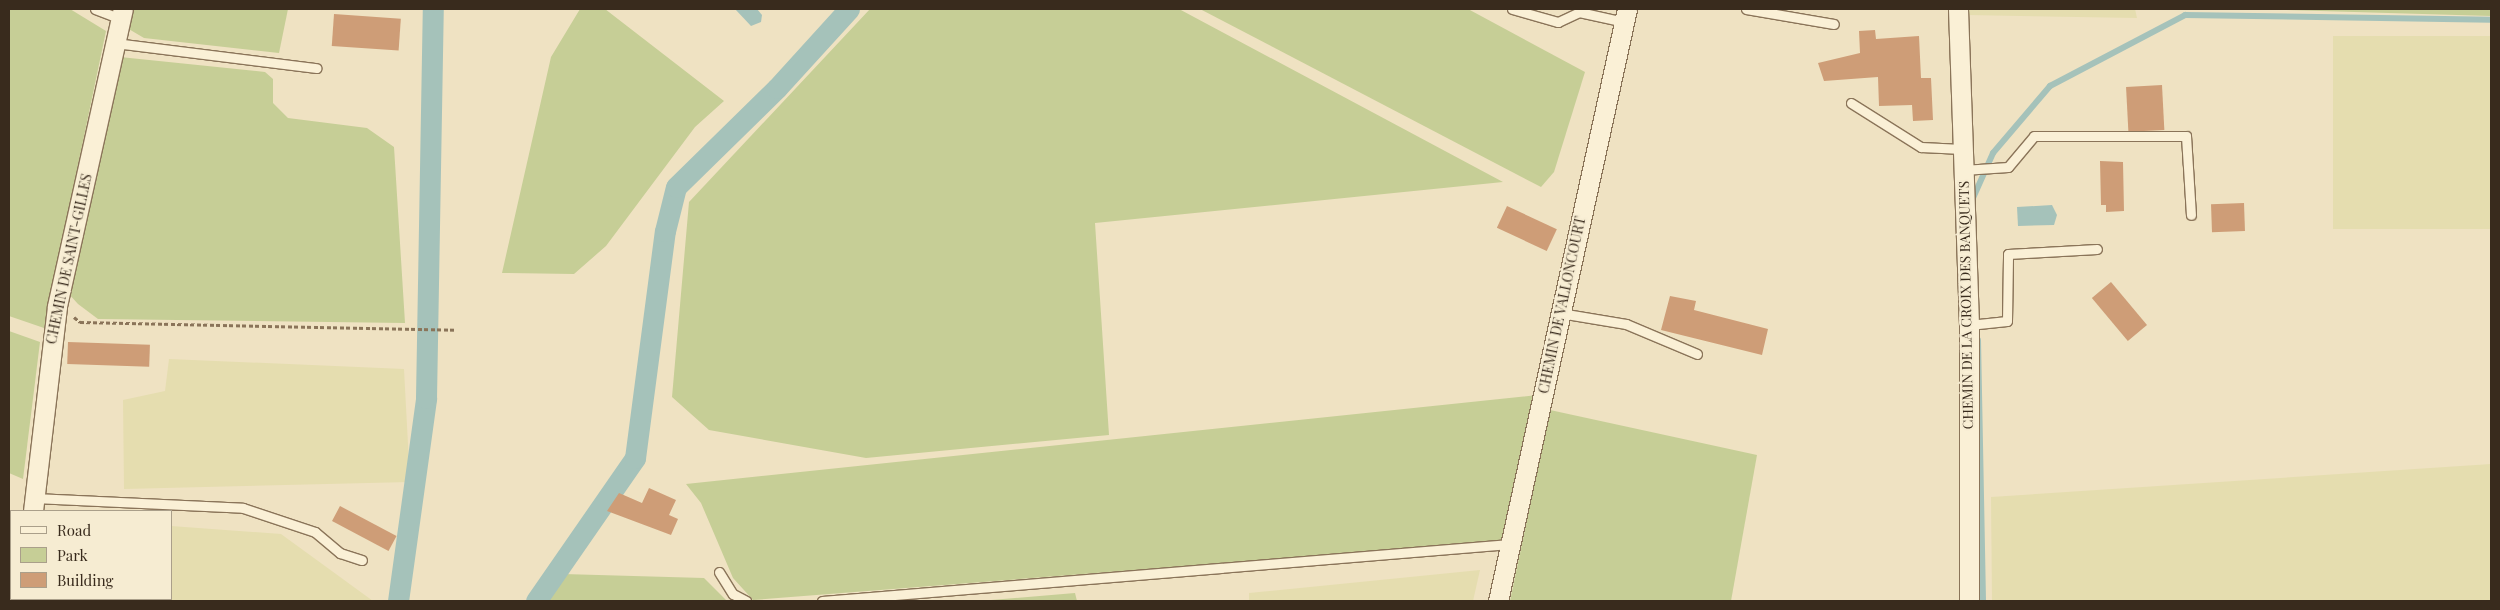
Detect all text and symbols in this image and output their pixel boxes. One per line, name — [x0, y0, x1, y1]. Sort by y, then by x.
street label: CHEMIN DE SAINT-GILLES — [43, 172, 95, 346]
street label: CHEMIN DE LA CROIX DES BANQUETS — [1955, 180, 1977, 430]
street label: CHEMIN DE VALLONCOURT — [1535, 215, 1589, 395]
legend — [10, 510, 172, 600]
text: Road — [57, 520, 91, 540]
text: Park — [57, 545, 88, 565]
text: Building — [57, 570, 113, 590]

